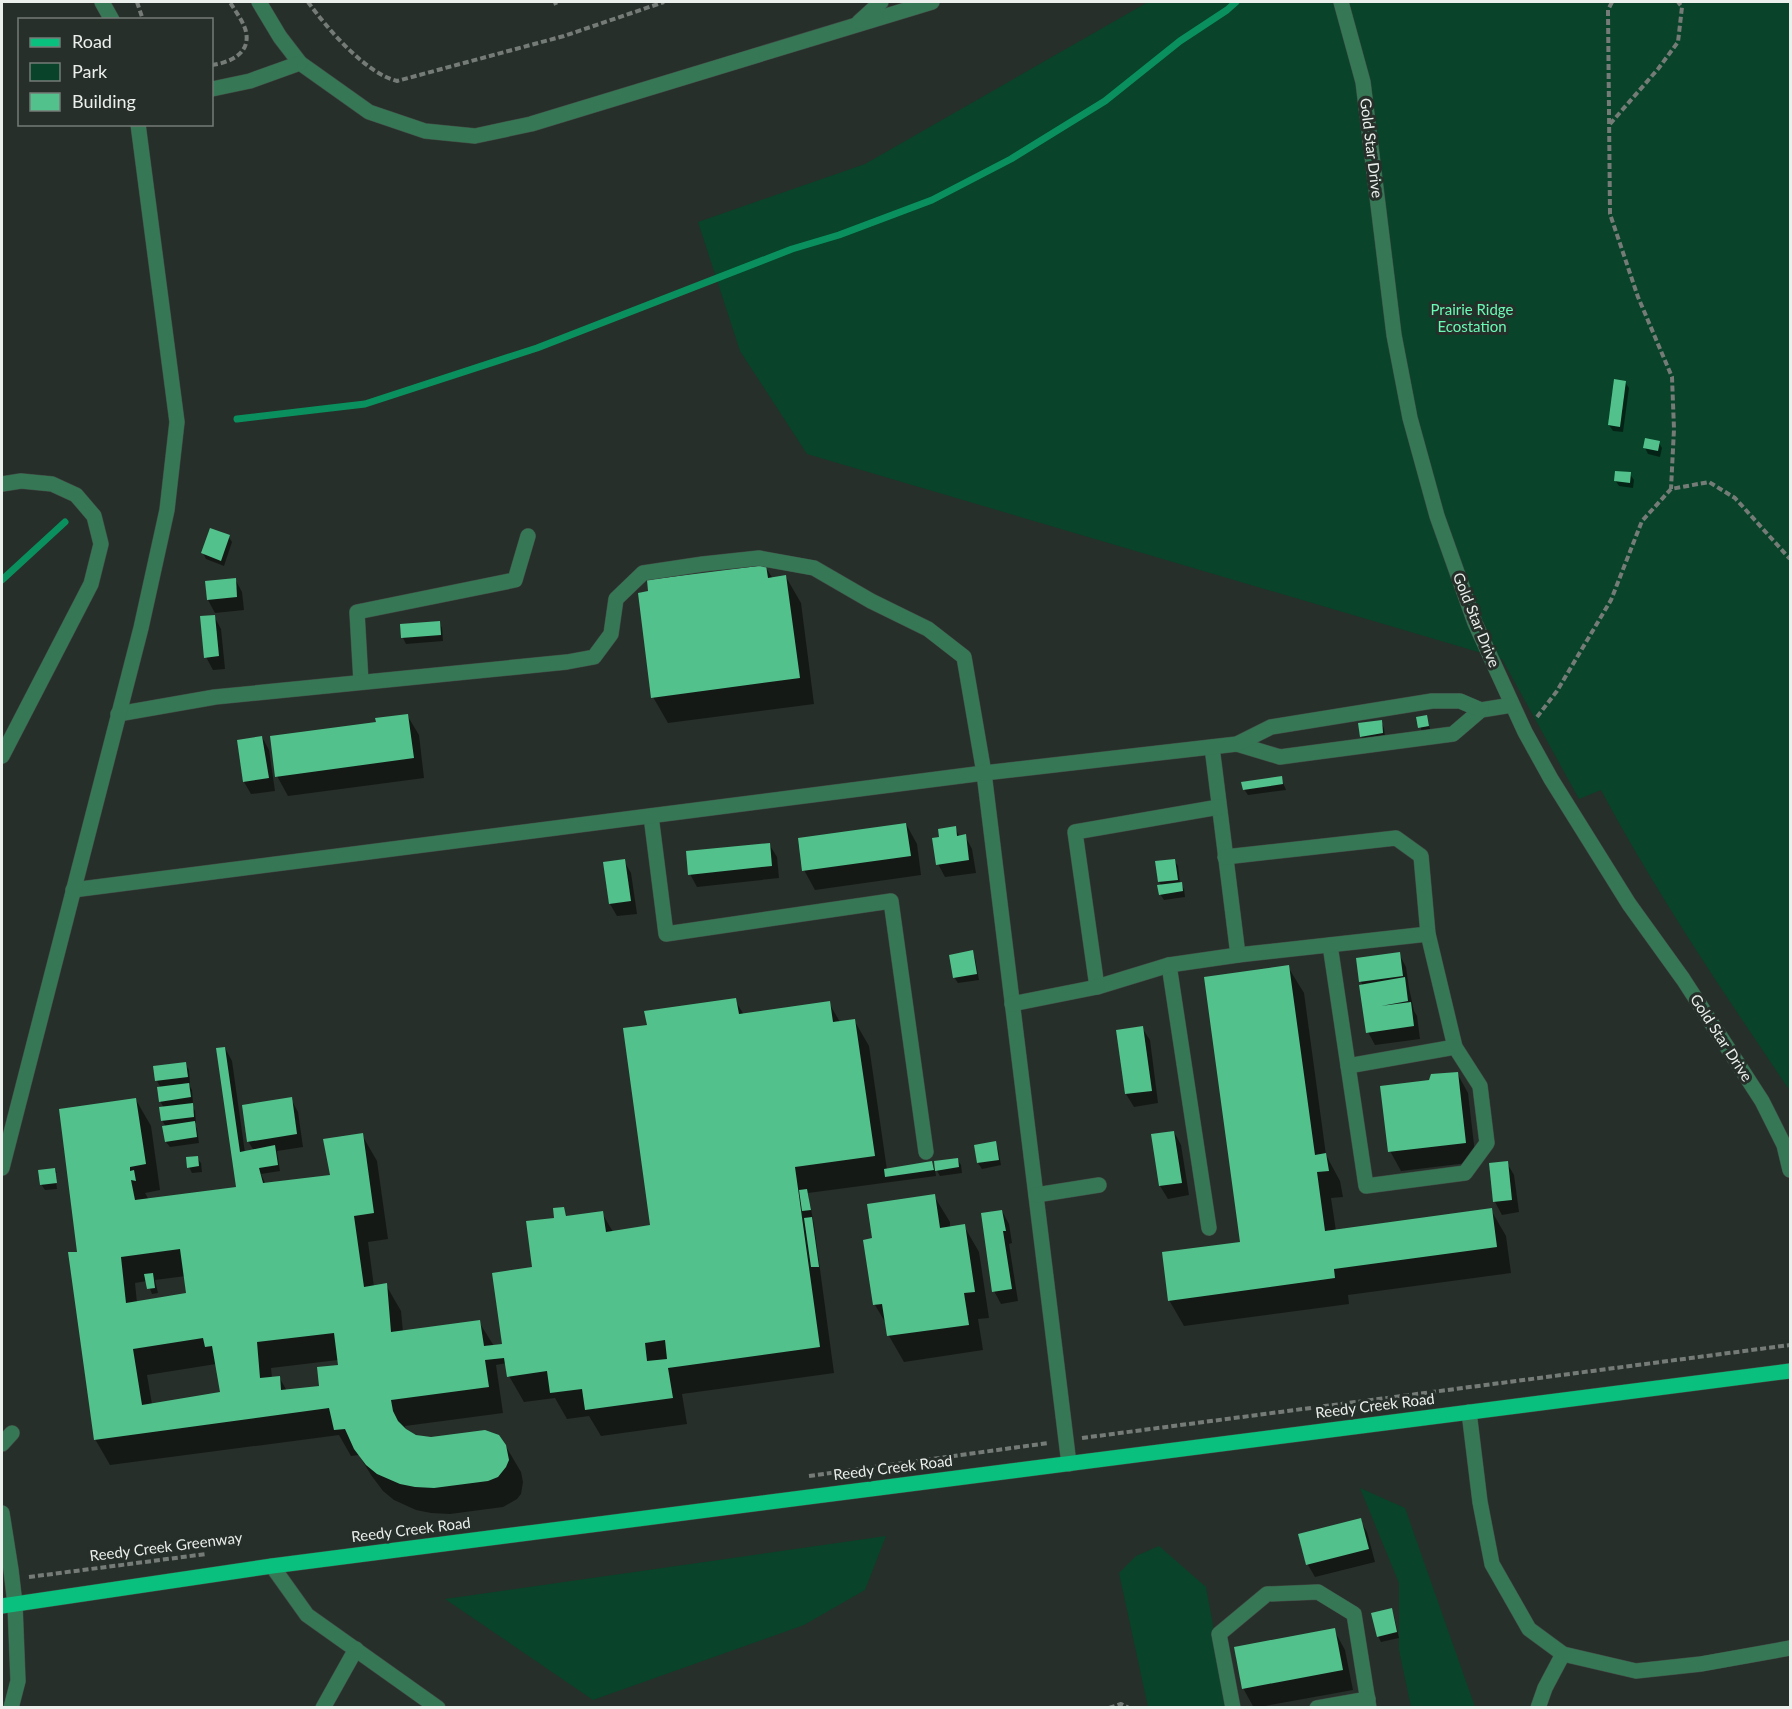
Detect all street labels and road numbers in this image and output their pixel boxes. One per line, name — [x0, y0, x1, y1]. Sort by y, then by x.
street label: Gold Star Drive — [1357, 97, 1387, 199]
street label: Gold Star Drive — [1450, 570, 1504, 670]
street label: Gold Star Drive — [1687, 990, 1757, 1085]
street label: Reedy Creek Road — [1314, 1389, 1436, 1421]
street label: Reedy Creek Road — [832, 1451, 954, 1483]
street label: Reedy Creek Road — [350, 1513, 472, 1545]
street label: Reedy Creek Greenway — [89, 1528, 243, 1564]

